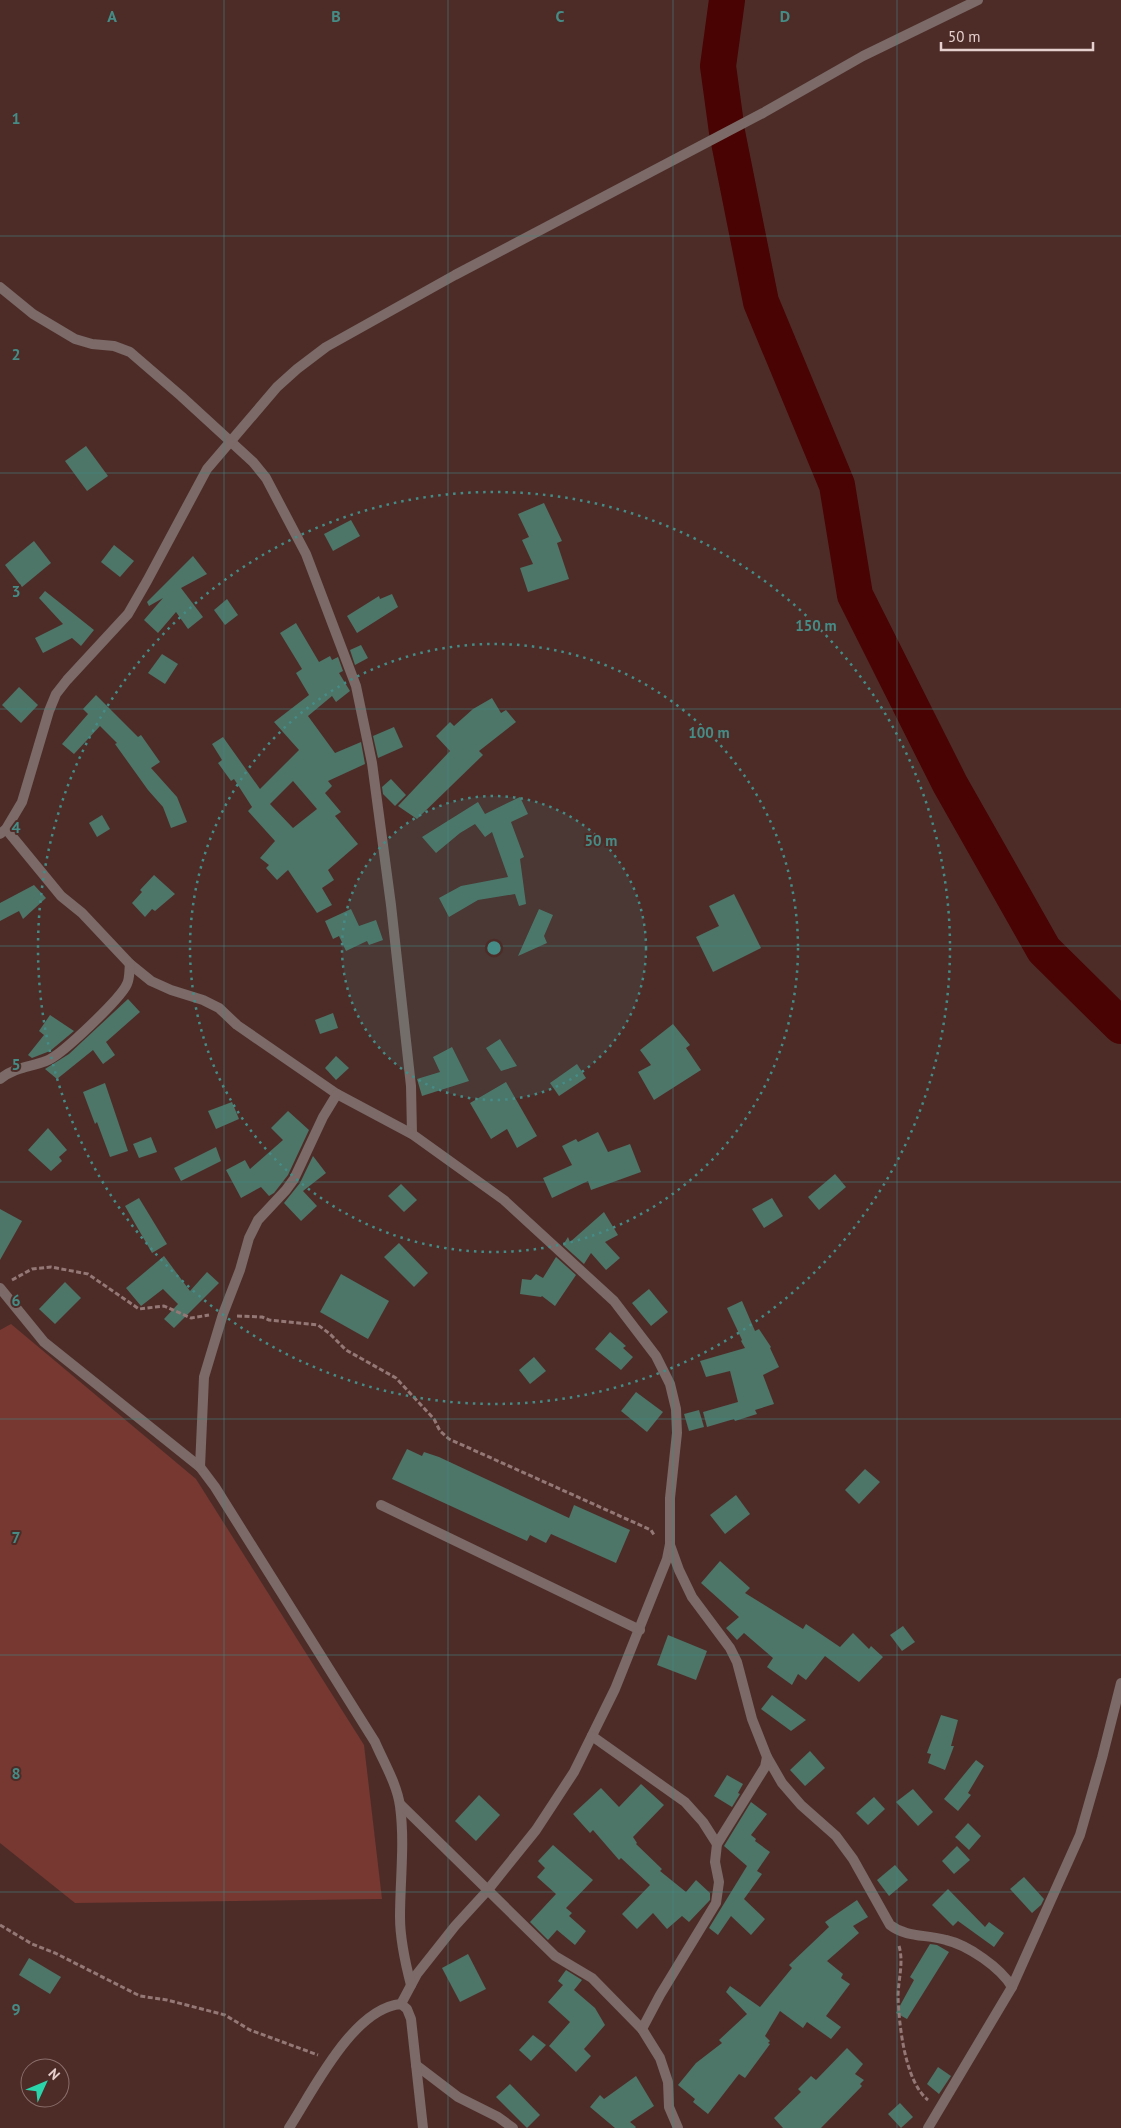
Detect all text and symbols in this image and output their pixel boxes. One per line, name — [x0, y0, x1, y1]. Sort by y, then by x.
text: A — [107, 6, 117, 26]
text: B — [331, 6, 341, 26]
text: C — [556, 6, 565, 26]
text: D — [780, 6, 790, 26]
scale bar — [941, 20, 1094, 52]
text: 50 m — [948, 27, 981, 46]
text: 1 — [11, 108, 21, 128]
text: 2 — [11, 344, 21, 364]
text: 3 — [11, 581, 21, 601]
text: 150 m — [795, 616, 837, 635]
text: 100 m — [688, 723, 730, 742]
text: 4 — [11, 817, 21, 837]
text: 50 m — [585, 831, 617, 850]
centre of rings — [485, 939, 503, 957]
text: 5 — [11, 1054, 21, 1074]
text: 6 — [11, 1290, 21, 1310]
text: 7 — [11, 1527, 21, 1547]
text: 8 — [11, 1763, 21, 1783]
text: 9 — [11, 1999, 21, 2019]
north arrow — [20, 2058, 70, 2108]
text: N — [45, 2064, 64, 2084]

